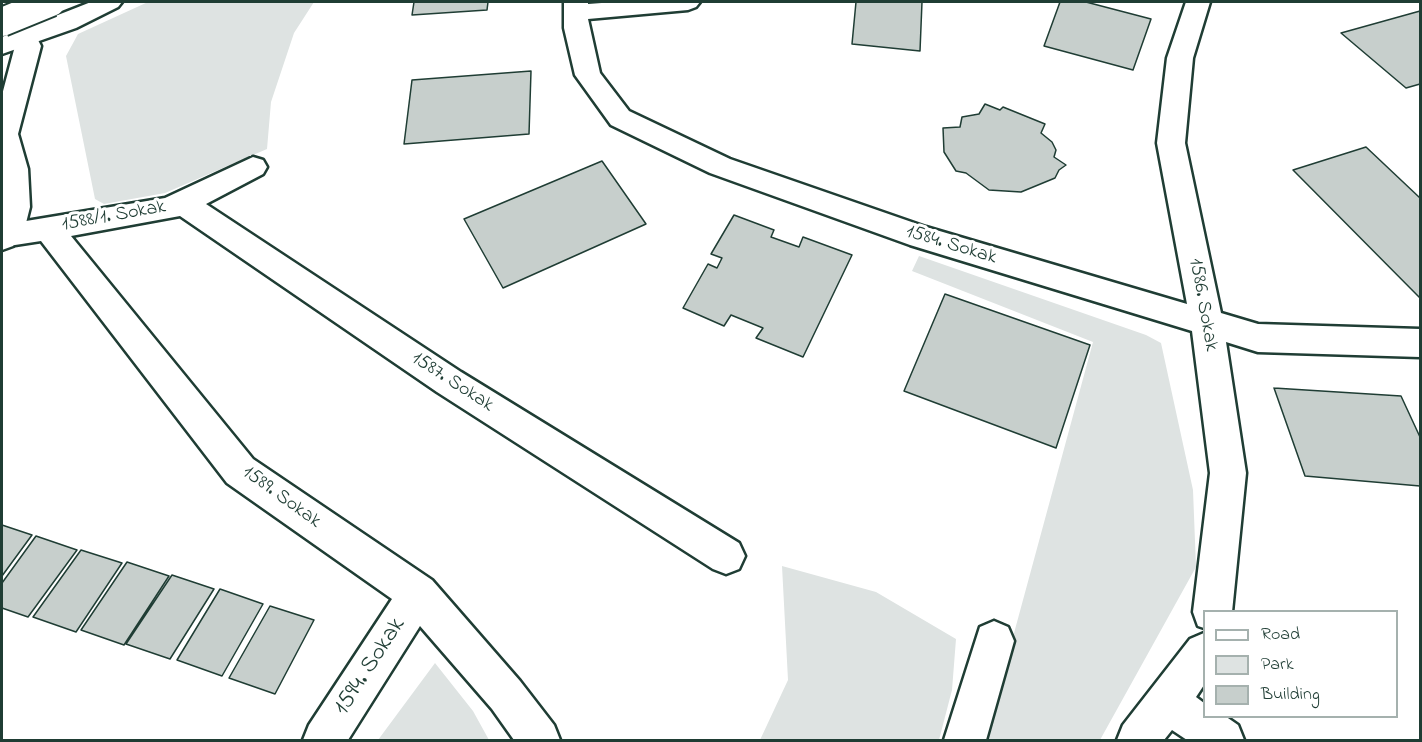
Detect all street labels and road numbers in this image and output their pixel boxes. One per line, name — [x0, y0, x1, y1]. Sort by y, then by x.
street label: 1588/1. Sokak — [60, 196, 168, 238]
street label: 1584. Sokak — [903, 221, 999, 271]
street label: 1586. Sokak — [1182, 257, 1222, 353]
street label: 1587. Sokak — [406, 347, 498, 419]
street label: 1589. Sokak — [237, 461, 325, 535]
street label: 1594. Sokak — [329, 613, 413, 721]

